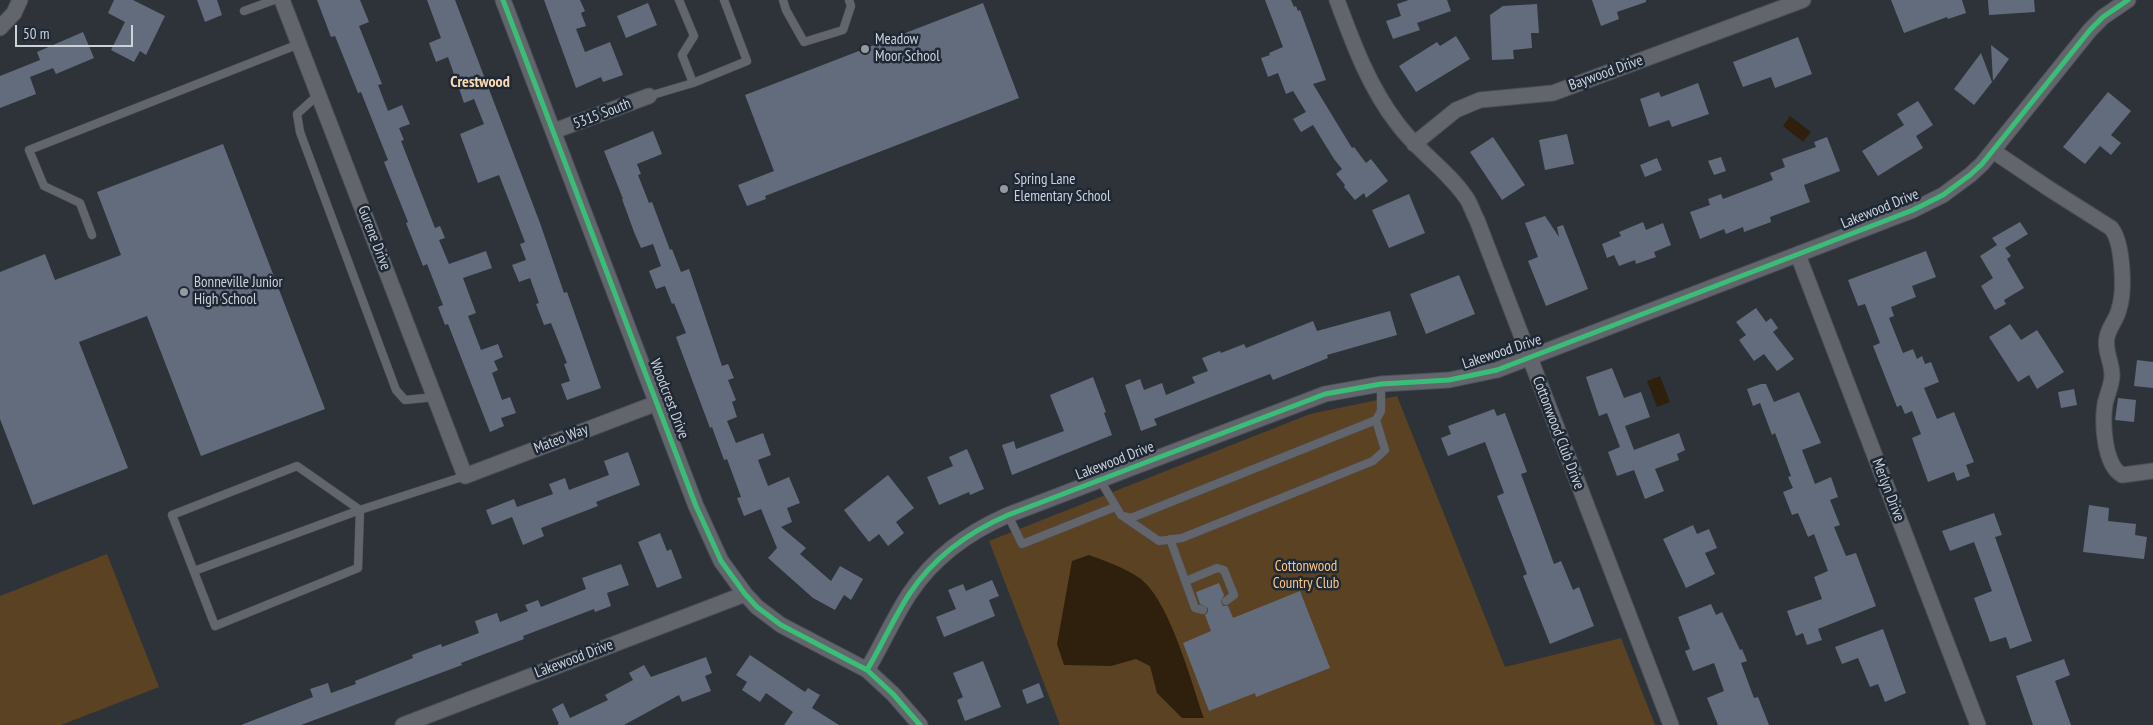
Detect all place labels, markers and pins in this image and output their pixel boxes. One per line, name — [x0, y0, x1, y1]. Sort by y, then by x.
place label: Meadow Moor School — [875, 31, 940, 66]
marker: Meadow Moor School — [859, 43, 871, 55]
place label: Spring Lane Elementary School — [1014, 171, 1111, 206]
marker: Spring Lane Elementary School — [998, 183, 1010, 195]
place label: Bonneville Junior High School — [194, 274, 283, 309]
marker: Bonneville Junior High School — [178, 286, 190, 298]

